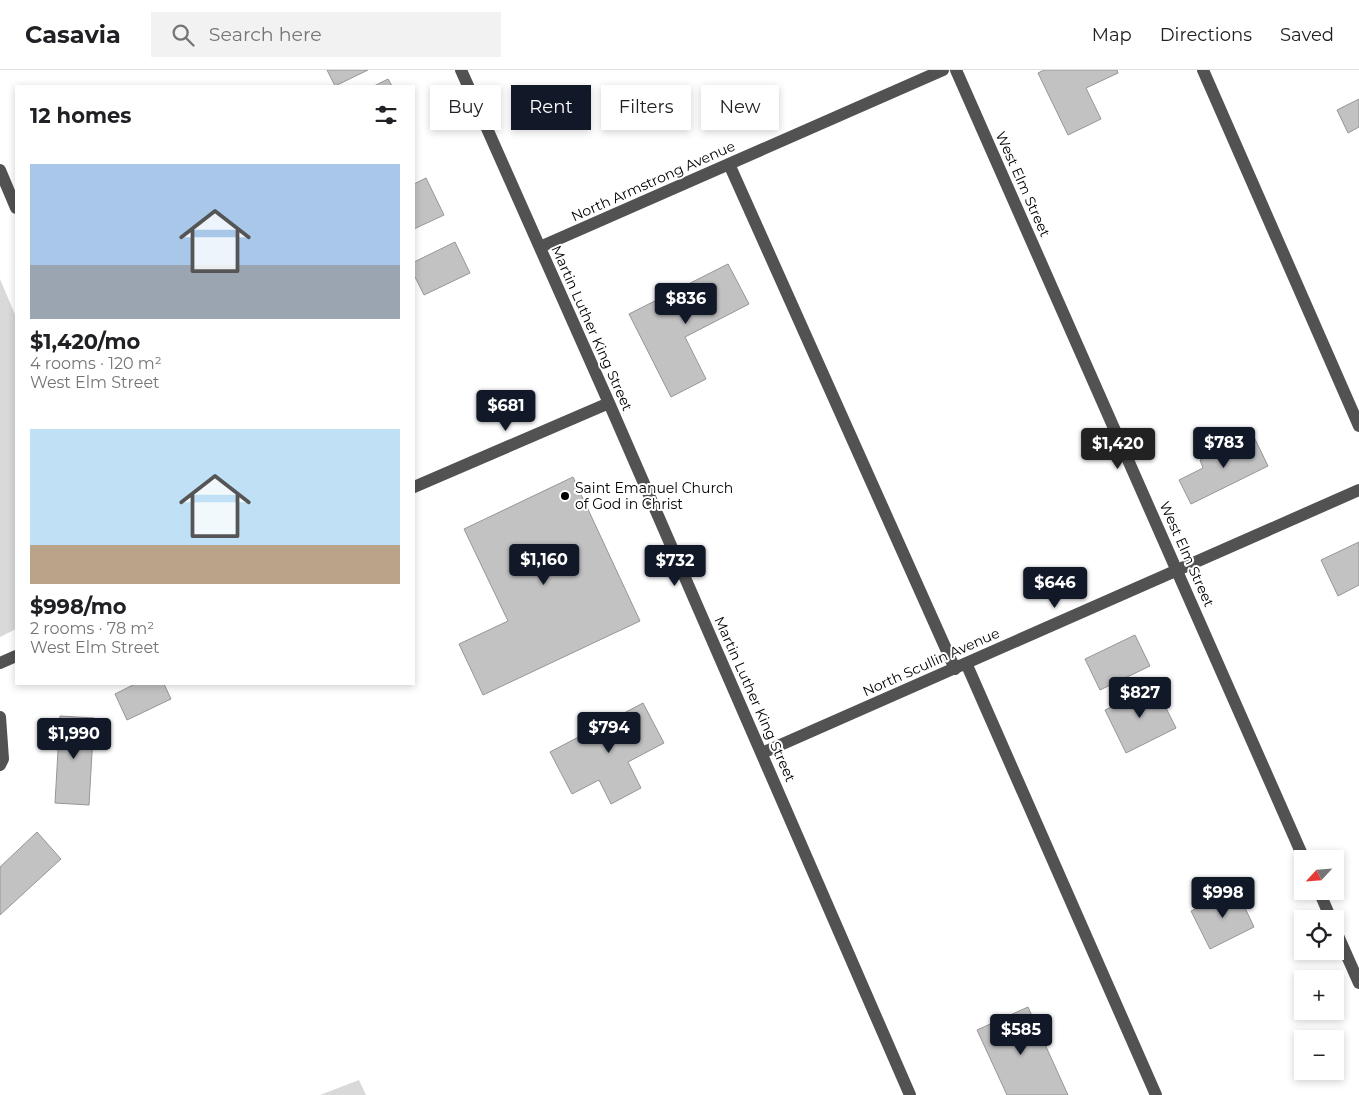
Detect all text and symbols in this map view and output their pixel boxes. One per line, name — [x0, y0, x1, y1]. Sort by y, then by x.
search box — [151, 12, 501, 57]
text: Casavia — [25, 20, 121, 49]
icon: search — [169, 21, 197, 49]
text: Search here — [209, 23, 322, 46]
text: Map — [1092, 24, 1132, 46]
text: Directions — [1160, 24, 1252, 46]
text: Saved — [1280, 24, 1334, 46]
chip: Buy — [430, 85, 501, 130]
chip: Rent — [511, 85, 591, 130]
chip: Filters — [601, 85, 691, 130]
chip: New — [701, 85, 779, 130]
icon: filters — [372, 101, 400, 129]
text: 12 homes — [30, 103, 131, 128]
street label: West Elm Street — [992, 129, 1054, 240]
street label: North Armstrong Avenue — [568, 137, 738, 225]
icon: home — [170, 196, 260, 286]
street label: Martin Luther King Street — [547, 242, 637, 414]
pin: $836 — [656, 282, 716, 325]
text: $836 — [666, 289, 706, 308]
text: $1,420/mo — [30, 329, 140, 354]
text: 4 rooms · 120 m² — [30, 354, 162, 373]
text: West Elm Street — [30, 373, 160, 392]
pin: $681 — [476, 390, 536, 432]
text: $681 — [487, 396, 525, 415]
pin: $783 — [1194, 426, 1254, 469]
pin: $1,420 — [1077, 428, 1159, 470]
text: $783 — [1204, 433, 1244, 452]
text: $1,420 — [1092, 434, 1144, 453]
icon: home — [170, 461, 260, 551]
place label: Saint Emanuel Church of God in Christ — [575, 479, 733, 513]
marker: Saint Emanuel Church of God in Christ — [559, 490, 571, 502]
street label: West Elm Street — [1156, 499, 1218, 610]
pin: $1,160 — [503, 544, 585, 586]
pin: $732 — [645, 544, 705, 587]
text: $1,160 — [520, 550, 568, 569]
text: $732 — [656, 551, 694, 570]
pin: $646 — [1025, 566, 1085, 609]
text: $646 — [1034, 573, 1076, 592]
text: $998/mo — [30, 594, 127, 619]
street label: Martin Luther King Street — [710, 613, 800, 785]
text: 2 rooms · 78 m² — [30, 619, 154, 638]
street label: North Scullin Avenue — [860, 624, 1002, 700]
text: West Elm Street — [30, 638, 160, 657]
pin: $827 — [1110, 676, 1170, 719]
text: $827 — [1120, 683, 1160, 702]
pin: $794 — [579, 712, 639, 754]
pin: $1,990 — [33, 718, 115, 760]
text: $794 — [588, 718, 630, 737]
text: $1,990 — [48, 724, 100, 743]
north arrow — [1294, 850, 1344, 900]
map controls — [1294, 850, 1344, 1080]
pin: $998 — [1193, 876, 1253, 919]
text: $998 — [1203, 883, 1244, 902]
button: locate — [1294, 910, 1344, 960]
button: + — [1294, 970, 1344, 1020]
pin: $585 — [991, 1014, 1051, 1056]
text: $585 — [1001, 1020, 1041, 1039]
button: − — [1294, 1030, 1344, 1080]

